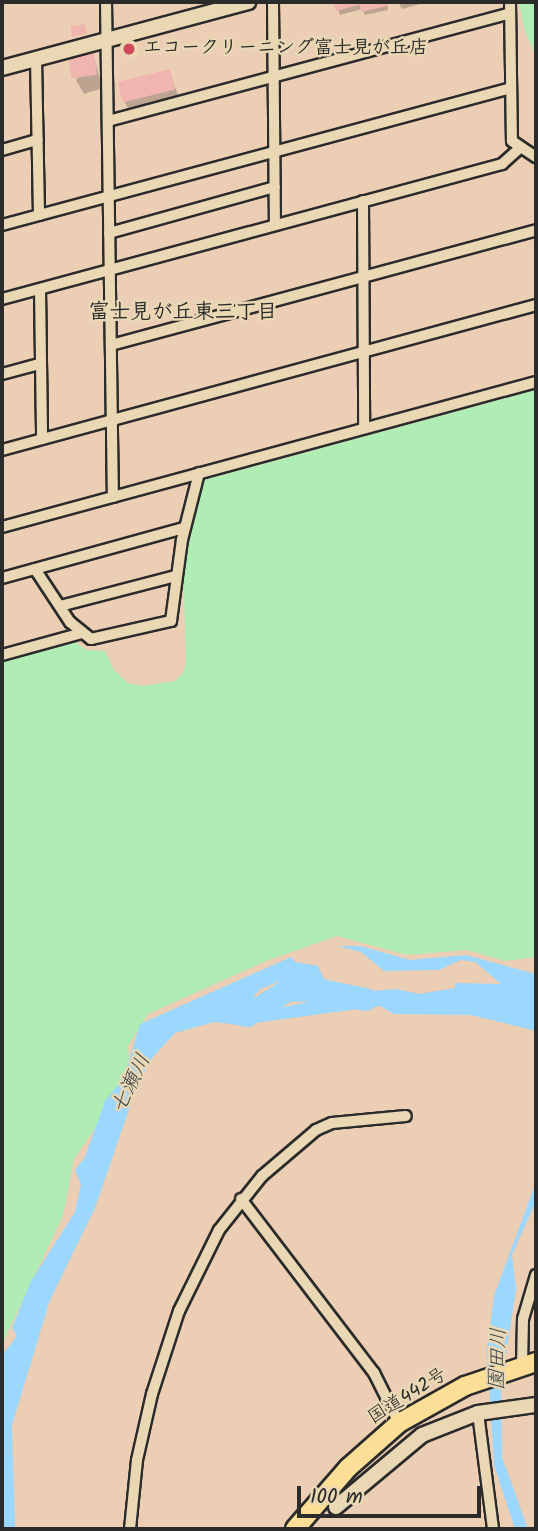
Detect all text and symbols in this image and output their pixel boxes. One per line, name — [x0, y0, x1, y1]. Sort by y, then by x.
place label: エコークリーニング富士見が丘店 — [143, 38, 428, 60]
marker: エコークリーニング富士見が丘店 — [121, 41, 137, 57]
district label: 富士見が丘東三丁目 — [89, 300, 277, 326]
water label: 七瀬川 — [107, 1050, 157, 1118]
water label: 園田川 — [485, 1327, 513, 1391]
street label: 国道442号 — [364, 1364, 452, 1430]
scale bar — [300, 1472, 484, 1516]
text: 100 m — [310, 1481, 363, 1514]

